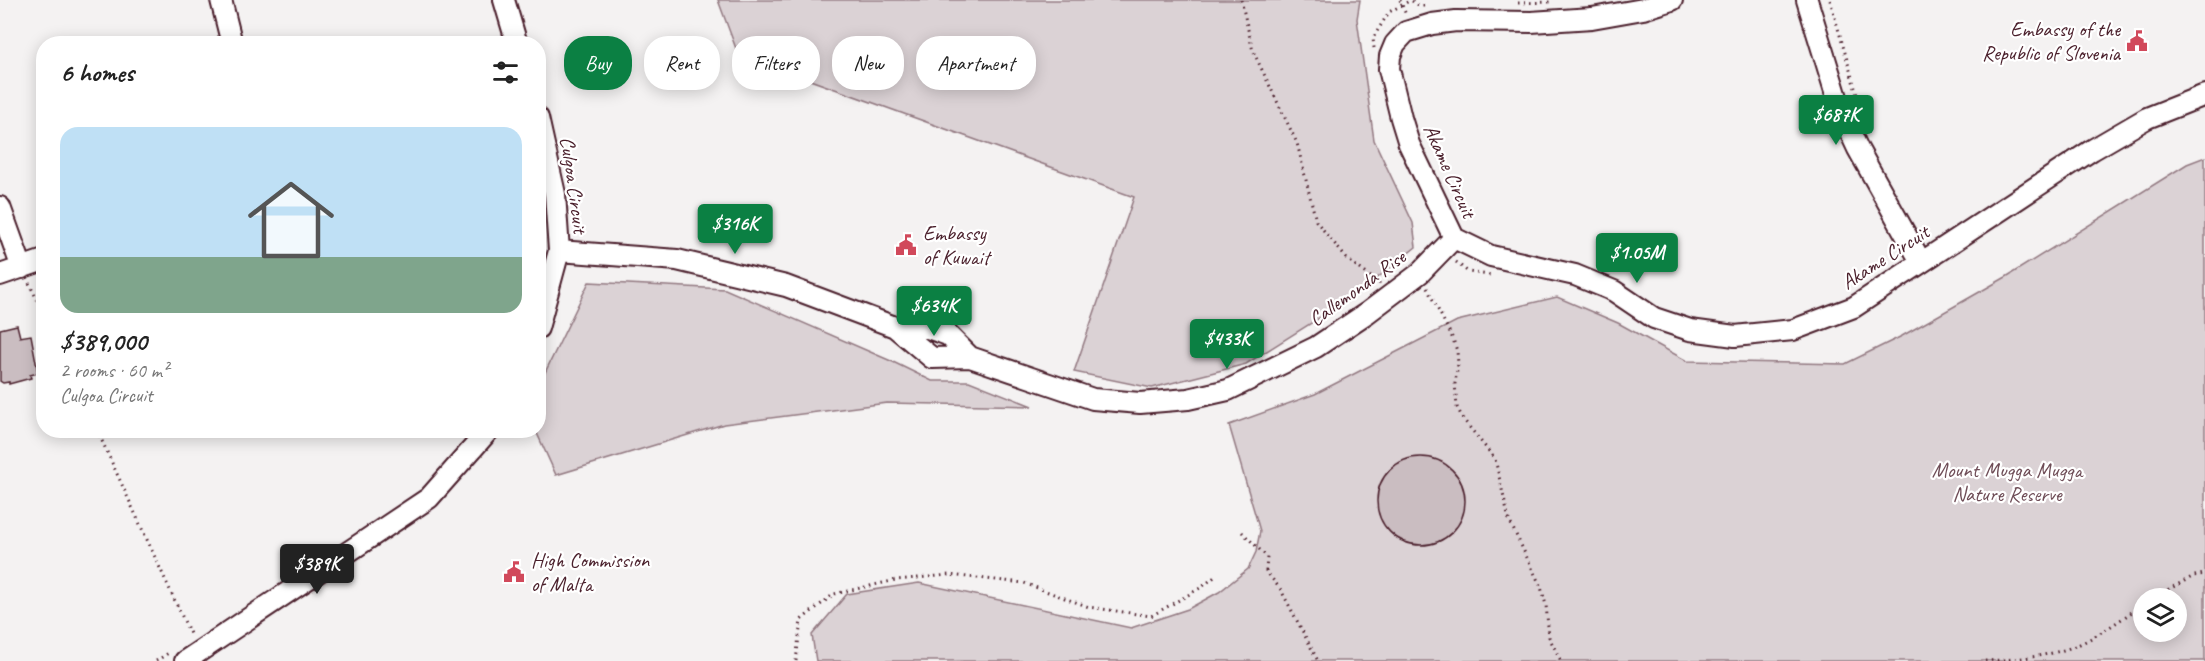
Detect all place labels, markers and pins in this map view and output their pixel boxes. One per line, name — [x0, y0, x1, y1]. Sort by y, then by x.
place label: Embassy of the Republic of Slovenia — [1982, 16, 2122, 66]
public building icon: Embassy of the Republic of Slovenia — [2125, 29, 2149, 53]
pin: $687K — [1794, 95, 1878, 146]
pin: $316K — [693, 204, 777, 255]
place label: Embassy of Kuwait — [923, 220, 992, 270]
public building icon: Embassy of Kuwait — [894, 233, 918, 257]
pin: $1.05M — [1588, 233, 1686, 284]
pin: $634K — [892, 286, 976, 337]
pin: $433K — [1185, 319, 1269, 370]
pin: $389K — [275, 544, 359, 595]
place label: High Commission of Malta — [531, 547, 650, 597]
public building icon: High Commission of Malta — [502, 560, 526, 584]

